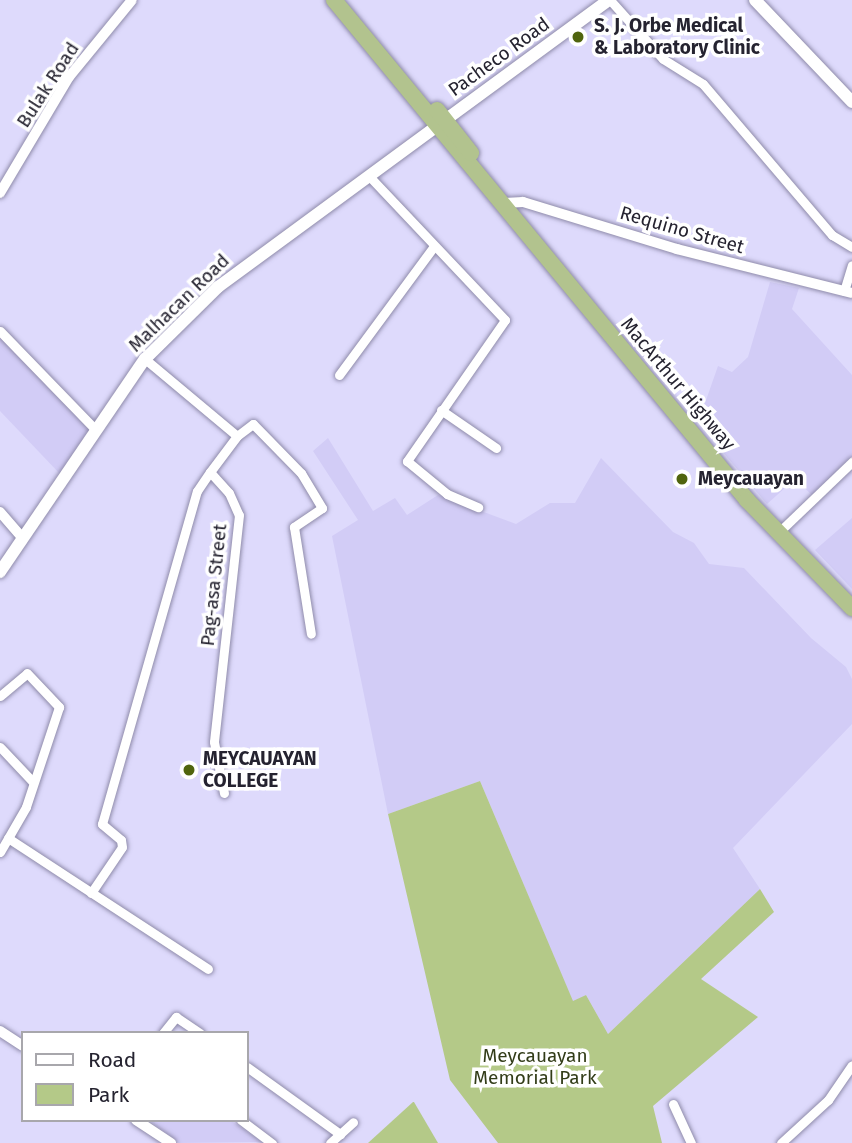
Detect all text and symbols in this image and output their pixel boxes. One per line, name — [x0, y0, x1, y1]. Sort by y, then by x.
street label: Pacheco Road — [444, 13, 554, 101]
place label: S. J. Orbe Medical & Laboratory Clinic — [594, 15, 760, 59]
marker: S. J. Orbe Medical & Laboratory Clinic — [568, 27, 588, 47]
street label: Bulak Road — [12, 38, 84, 132]
street label: Requino Street — [617, 201, 747, 259]
street label: Malhacan Road — [124, 249, 234, 357]
street label: MacArthur Highway — [616, 313, 740, 455]
place label: Meycauayan — [698, 468, 804, 490]
marker: Meycauayan — [672, 469, 692, 489]
street label: Pag-asa Street — [196, 523, 232, 647]
place label: MEYCAUAYAN COLLEGE — [203, 748, 317, 792]
marker: MEYCAUAYAN COLLEGE — [181, 762, 197, 778]
legend — [21, 1031, 248, 1122]
park label: Meycauayan Memorial Park — [473, 1045, 597, 1089]
text: Road — [88, 1047, 136, 1073]
text: Park — [88, 1082, 129, 1108]

